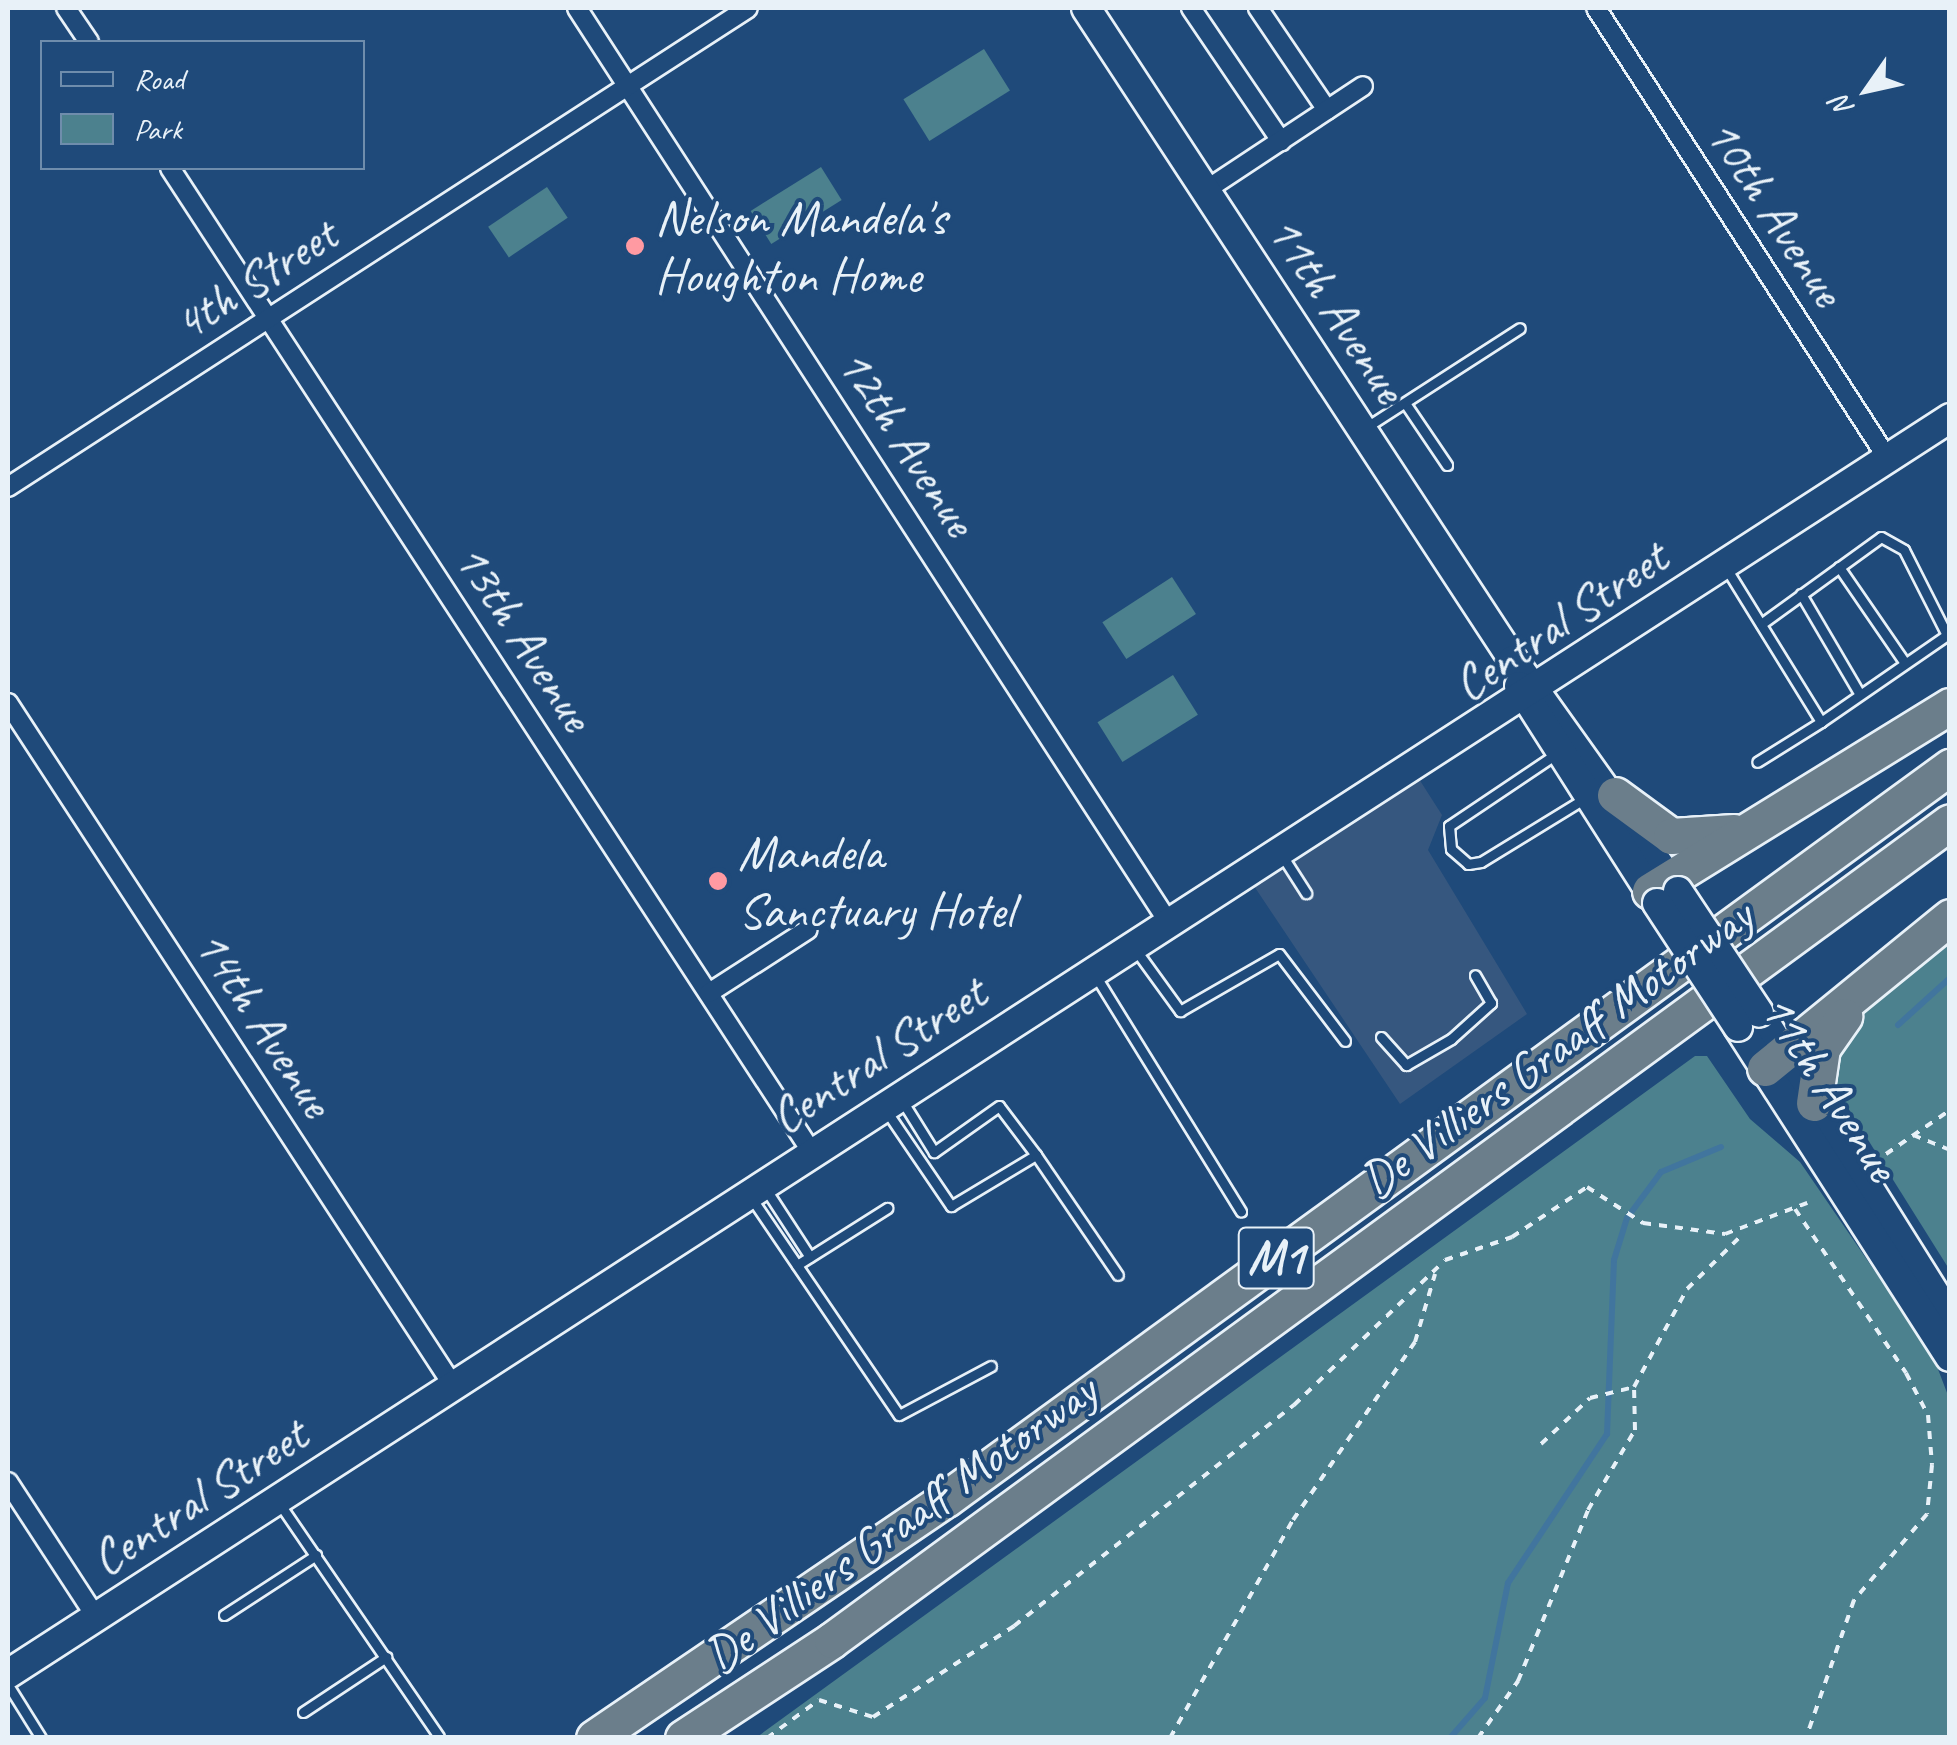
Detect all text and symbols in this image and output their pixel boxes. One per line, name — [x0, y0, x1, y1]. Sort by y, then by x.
legend — [40, 40, 365, 170]
north arrow — [1817, 40, 1917, 140]
text: Road — [134, 60, 184, 98]
text: N — [1822, 90, 1861, 124]
street label: 10th Avenue — [1692, 107, 1858, 317]
text: Park — [134, 110, 182, 148]
place label: Nelson Mandela's Houghton Home — [655, 187, 948, 304]
street label: 4th Street — [162, 204, 348, 354]
street label: 11th Avenue — [1254, 204, 1420, 414]
marker: Nelson Mandela's Houghton Home — [624, 235, 646, 257]
street label: 12th Avenue — [824, 337, 990, 547]
street label: Central Street — [1441, 527, 1679, 715]
street label: 13th Avenue — [441, 532, 607, 742]
place label: Mandela Sanctuary Hotel — [738, 822, 1013, 940]
marker: Mandela Sanctuary Hotel — [707, 870, 729, 892]
street label: De Villiers Graaff Motorway — [1348, 885, 1764, 1211]
street label: 14th Avenue — [181, 918, 347, 1128]
street label: Central Street — [758, 963, 998, 1147]
street label: 11th Avenue — [1747, 982, 1913, 1192]
road number: M1 — [1236, 1215, 1316, 1301]
street label: De Villiers Graaff Motorway — [692, 1360, 1108, 1686]
street label: Central Street — [79, 1405, 319, 1589]

